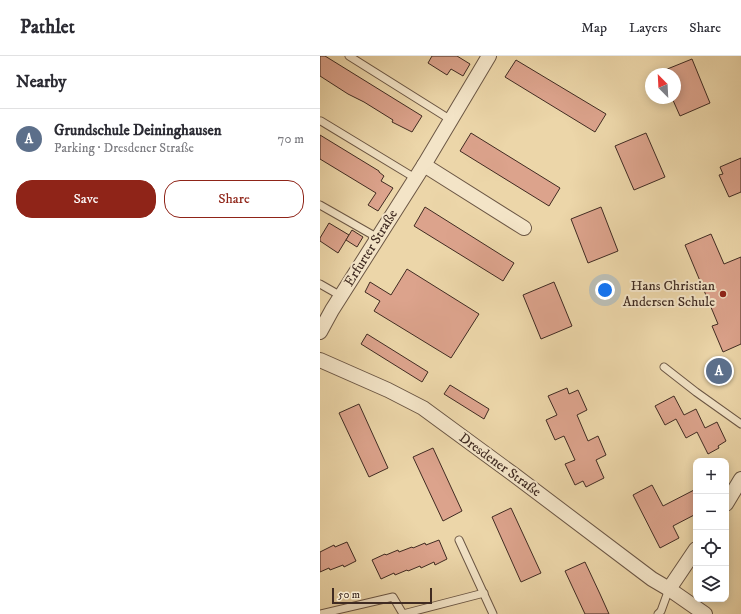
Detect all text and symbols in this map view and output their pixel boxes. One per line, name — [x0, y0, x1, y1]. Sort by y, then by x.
text: Pathlet — [20, 16, 75, 39]
text: Map — [581, 19, 607, 37]
text: Layers — [629, 19, 667, 37]
text: Share — [689, 19, 721, 37]
north arrow — [645, 68, 681, 104]
text: Nearby — [16, 71, 66, 93]
text: Grundschule Deininghausen — [54, 121, 222, 140]
text: A — [25, 131, 33, 147]
text: 70 m — [278, 131, 304, 147]
text: Parking · Dresdener Straße — [54, 140, 194, 156]
button: Save — [16, 180, 156, 218]
button: Share — [164, 180, 304, 218]
street label: Erfurter Straße — [340, 206, 402, 290]
place label: Hans Christian Andersen Schule — [623, 277, 716, 311]
your location — [595, 280, 615, 300]
marker: Hans Christian Andersen Schule — [718, 289, 728, 299]
pin: A — [706, 356, 732, 386]
street label: Dresdener Straße — [455, 429, 545, 501]
map controls — [693, 458, 729, 602]
button: + — [693, 458, 729, 494]
button: − — [693, 494, 729, 530]
button: locate — [693, 530, 729, 566]
button: layers — [693, 566, 729, 602]
scale bar — [332, 586, 432, 605]
text: 50 m — [338, 588, 360, 602]

